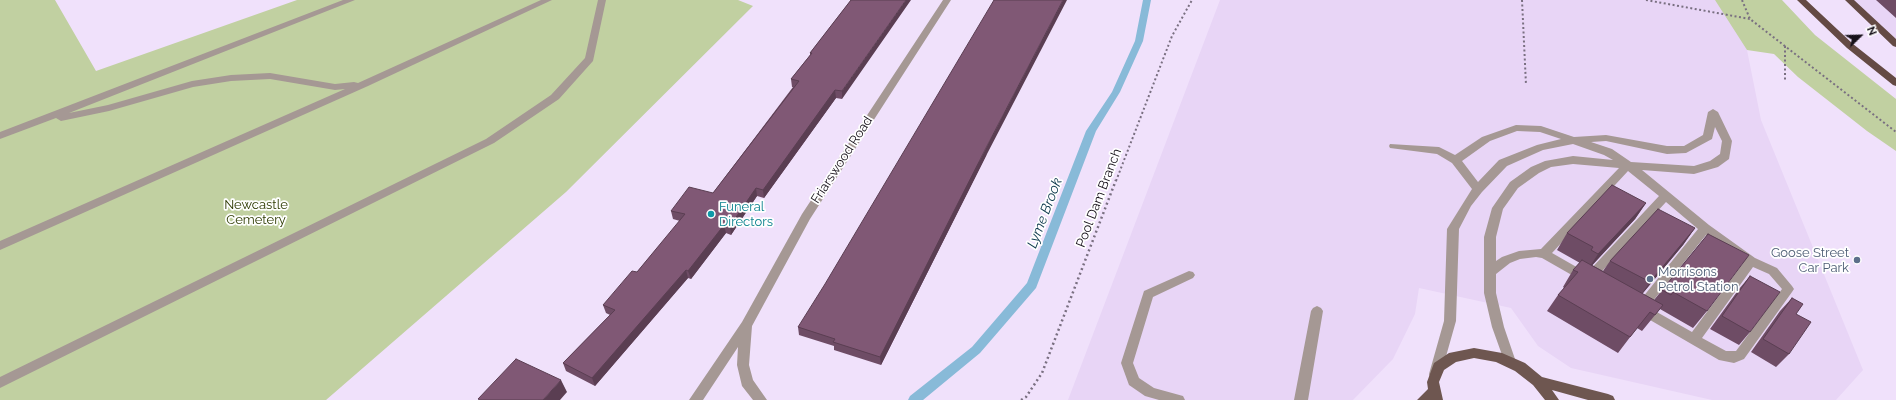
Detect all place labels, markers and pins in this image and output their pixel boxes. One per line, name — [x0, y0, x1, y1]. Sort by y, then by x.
place label: Funeral Directors — [719, 199, 773, 230]
marker: Funeral Directors — [706, 209, 716, 219]
place label: Goose Street Car Park — [1771, 245, 1849, 276]
marker: Goose Street Car Park — [1852, 255, 1862, 265]
place label: Morrisons Petrol Station — [1658, 264, 1738, 295]
marker: Morrisons Petrol Station — [1645, 274, 1655, 284]

